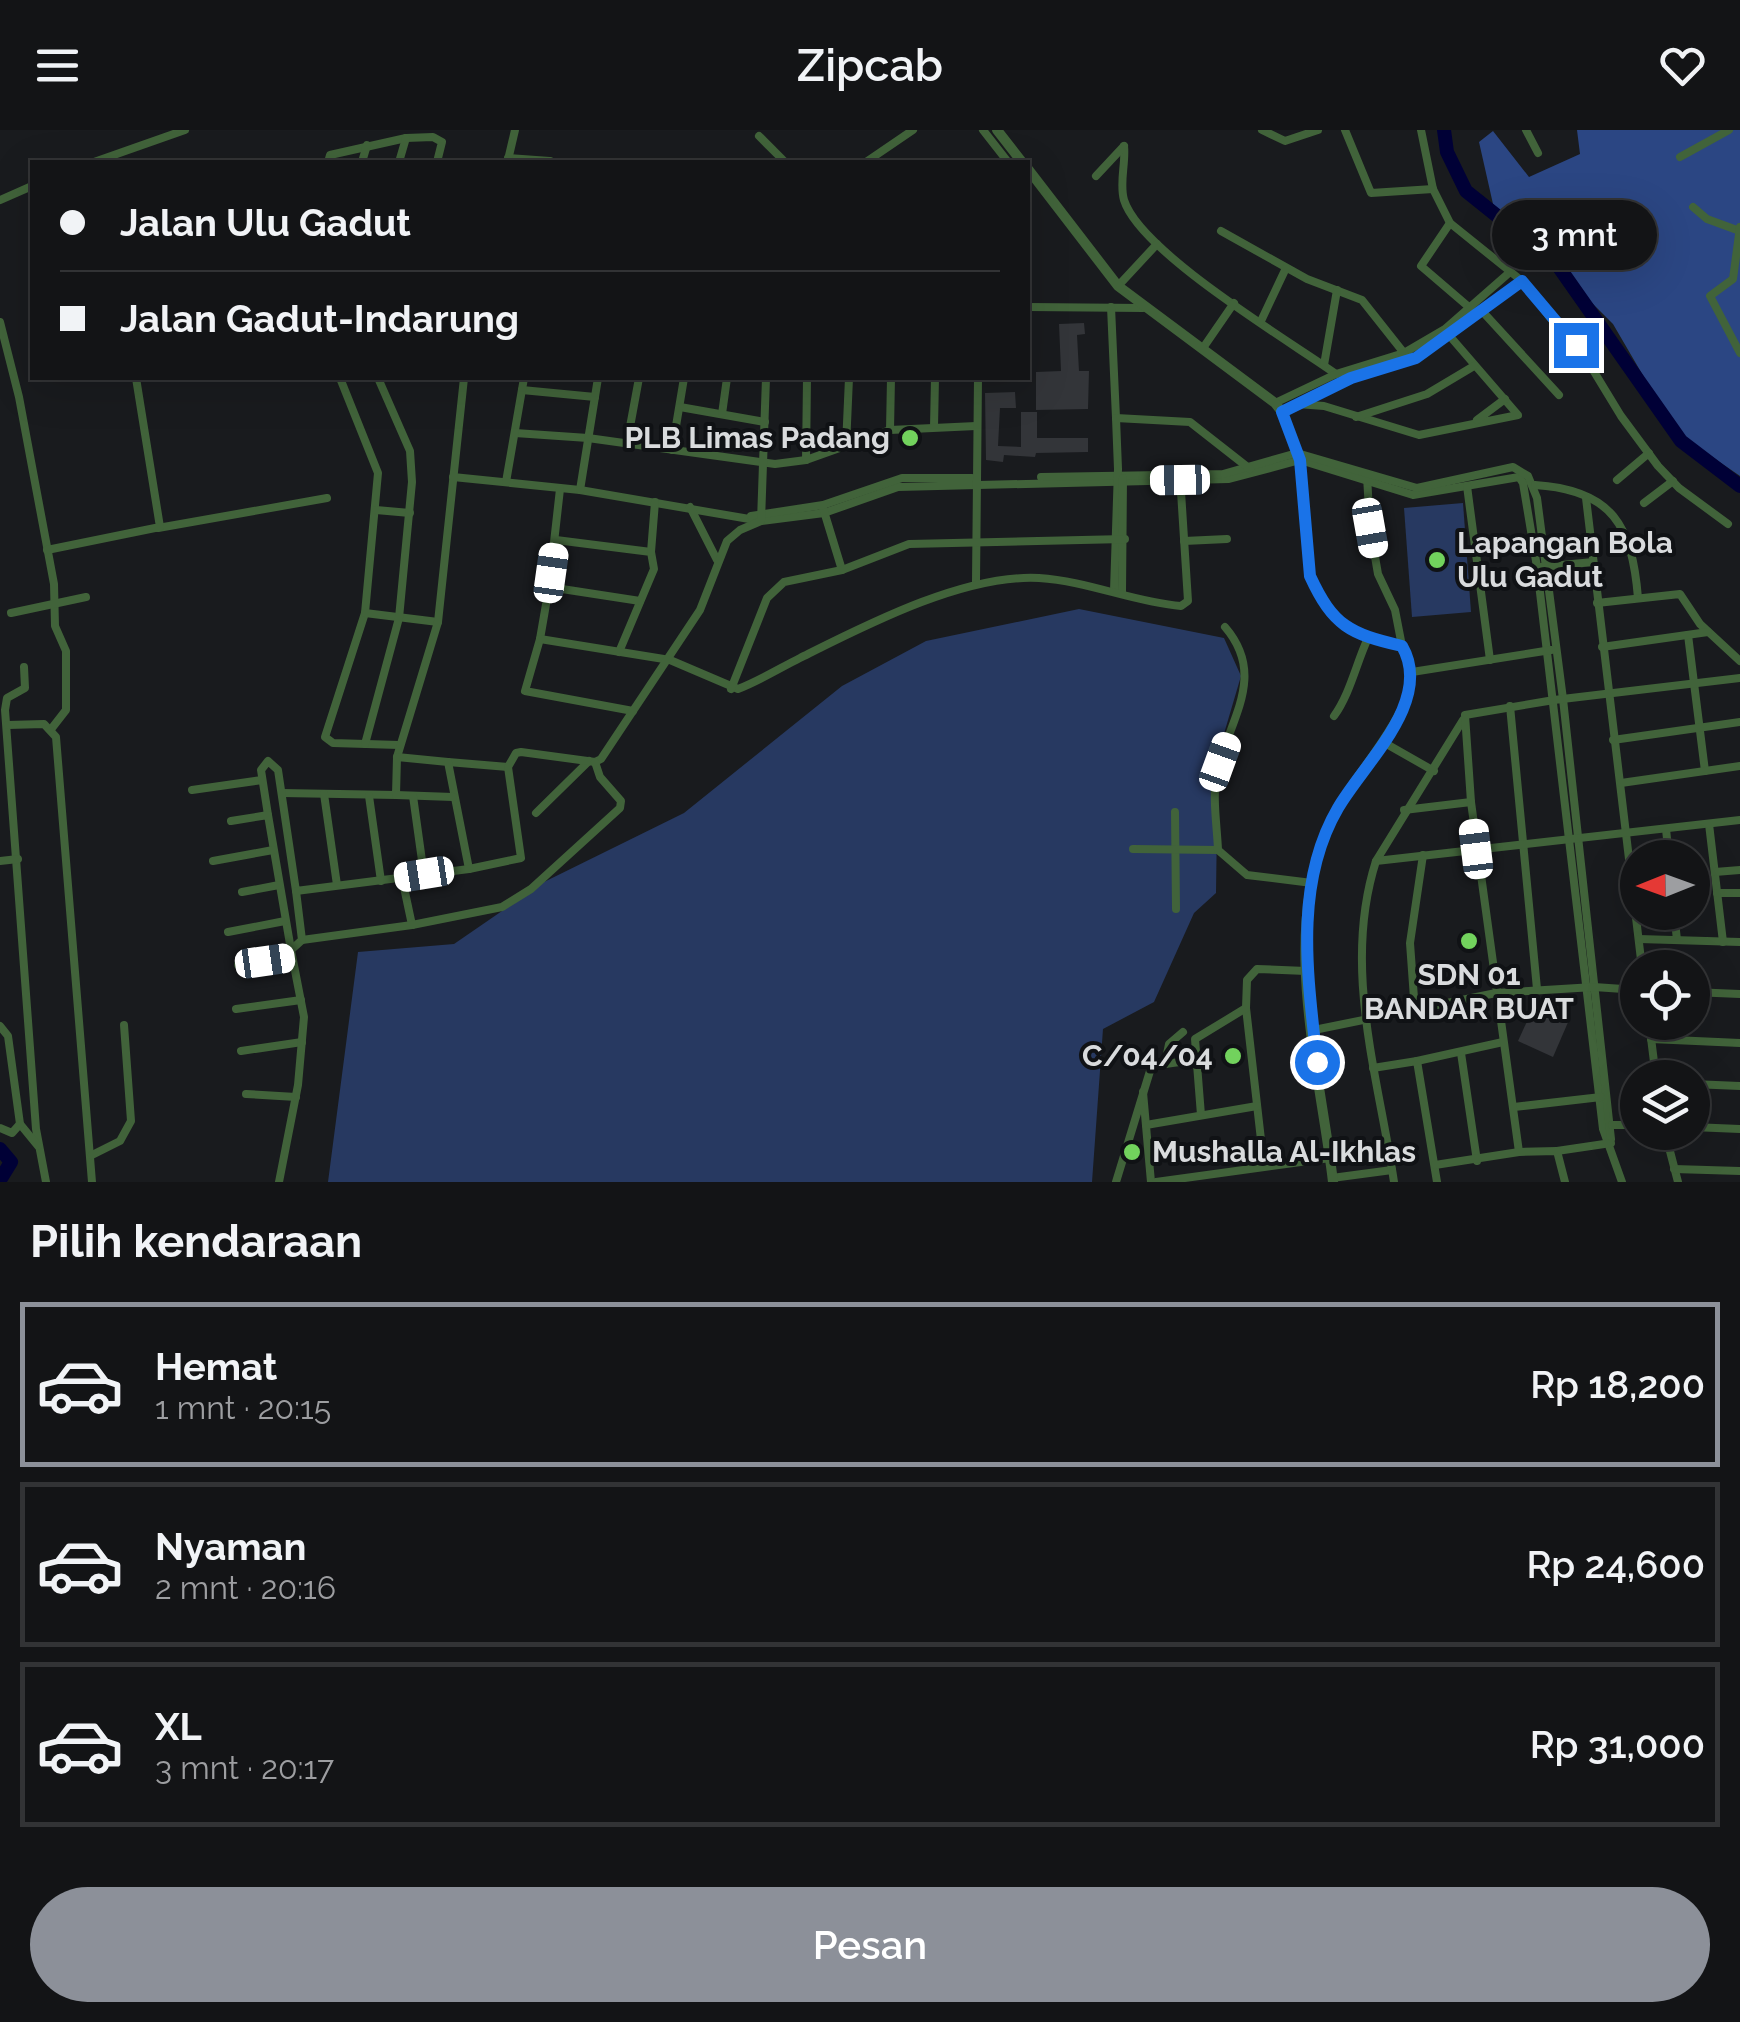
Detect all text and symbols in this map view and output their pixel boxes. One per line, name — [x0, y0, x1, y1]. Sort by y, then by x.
icon: menu — [30, 38, 85, 93]
icon: heart — [1655, 38, 1710, 93]
text: Zipcab — [797, 39, 943, 92]
text: Jalan Ulu Gadut — [120, 200, 411, 245]
callout: 3 mnt — [1494, 200, 1658, 270]
text: 3 mnt — [1532, 216, 1617, 253]
text: Jalan Gadut-Indarung — [120, 296, 519, 341]
route end — [1554, 323, 1599, 368]
place label: PLB Limas Padang — [624, 420, 890, 455]
marker: PLB Limas Padang — [899, 427, 921, 449]
car — [1150, 464, 1210, 496]
car — [1350, 496, 1390, 560]
place label: Lapangan Bola Ulu Gadut — [1457, 525, 1673, 594]
car — [532, 541, 570, 605]
marker: Lapangan Bola Ulu Gadut — [1426, 549, 1448, 571]
car — [1196, 729, 1244, 795]
car — [1457, 817, 1495, 881]
north arrow — [1620, 840, 1710, 930]
map controls — [1620, 840, 1710, 1150]
car — [392, 854, 456, 894]
marker: SDN 01 BANDAR BUAT — [1458, 930, 1480, 952]
car — [233, 942, 297, 980]
button: locate — [1620, 950, 1710, 1040]
place label: SDN 01 BANDAR BUAT — [1364, 957, 1574, 1026]
place label: C/04/04 — [1082, 1038, 1213, 1073]
route start — [1295, 1040, 1340, 1085]
marker: C/04/04 — [1222, 1045, 1244, 1067]
button: layers — [1620, 1060, 1710, 1150]
place label: Mushalla Al-Ikhlas — [1152, 1134, 1416, 1169]
marker: Mushalla Al-Ikhlas — [1121, 1141, 1143, 1163]
text: Pilih kendaraan — [30, 1215, 362, 1268]
icon: car — [35, 1340, 125, 1430]
text: Hemat — [155, 1344, 277, 1389]
text: Rp 18,200 — [1530, 1362, 1705, 1407]
text: 1 mnt · 20:15 — [155, 1389, 331, 1426]
icon: car — [35, 1520, 125, 1610]
text: Nyaman — [155, 1524, 306, 1569]
text: Rp 24,600 — [1526, 1542, 1705, 1587]
text: 2 mnt · 20:16 — [155, 1569, 336, 1606]
icon: car — [35, 1700, 125, 1790]
text: XL — [155, 1704, 202, 1749]
text: Rp 31,000 — [1530, 1722, 1705, 1767]
text: 3 mnt · 20:17 — [155, 1749, 334, 1786]
button: Pesan — [30, 1887, 1710, 2002]

